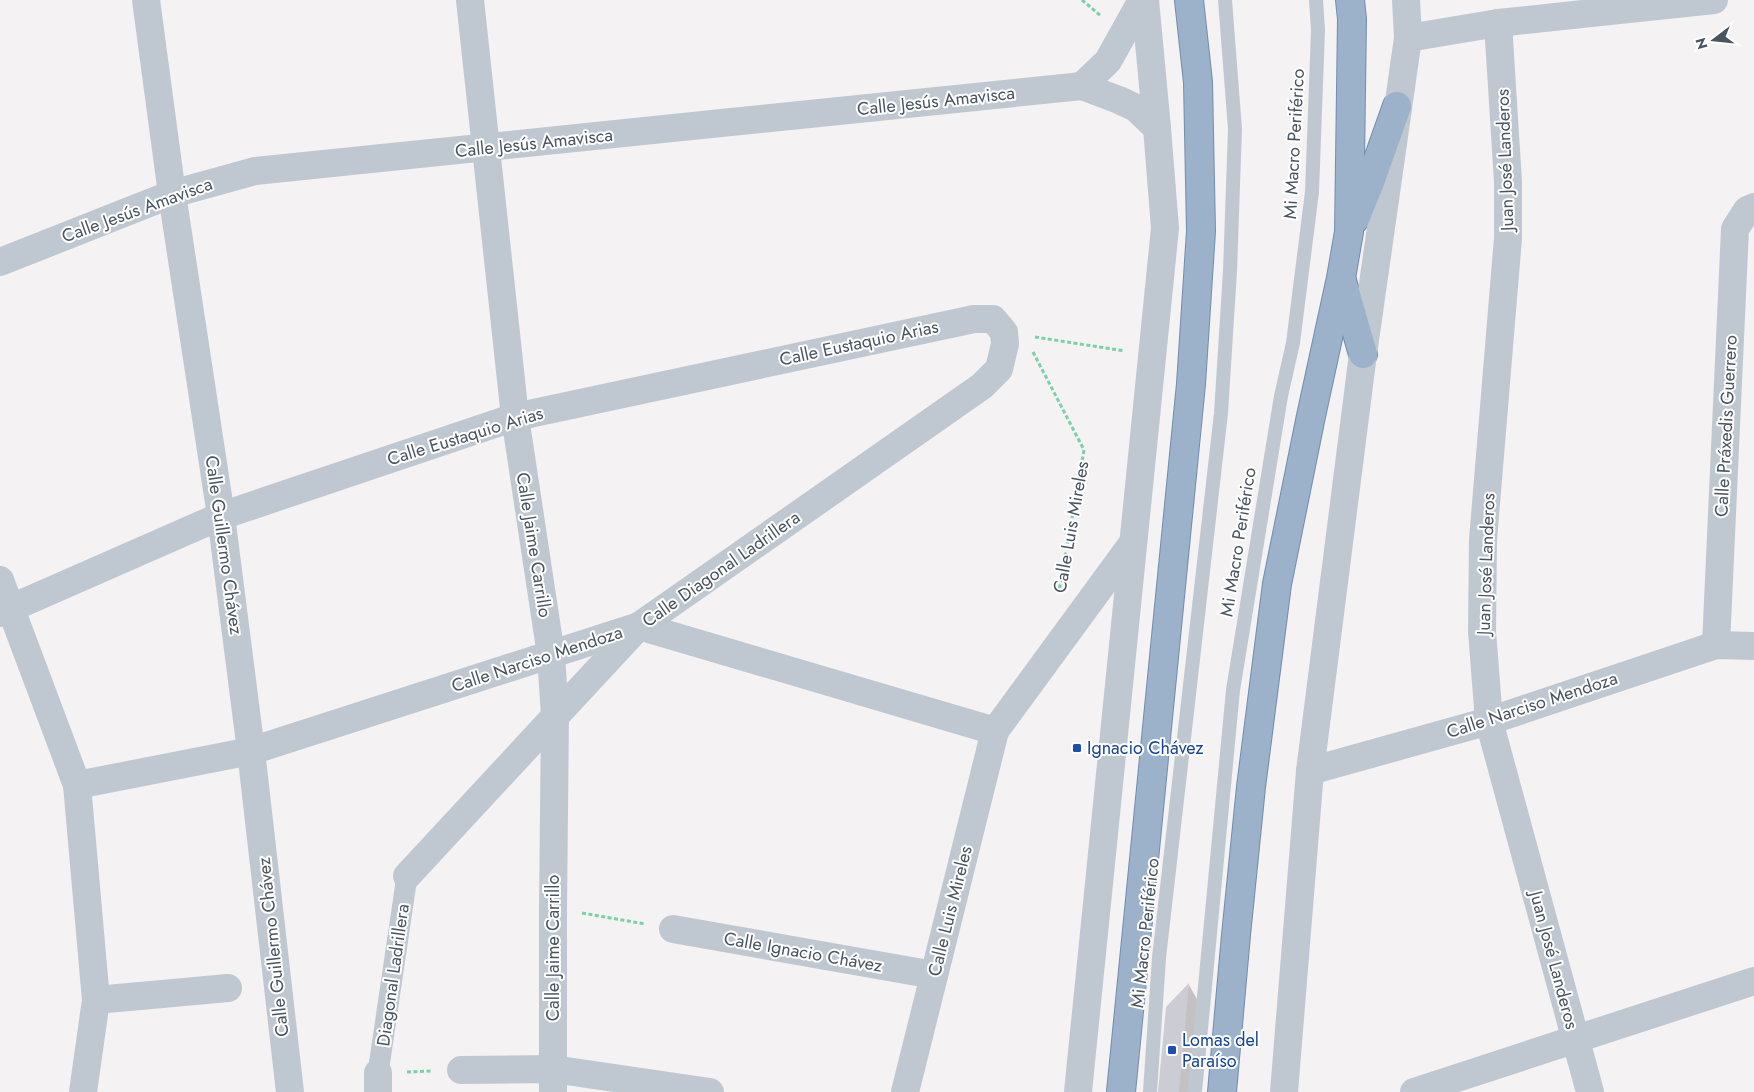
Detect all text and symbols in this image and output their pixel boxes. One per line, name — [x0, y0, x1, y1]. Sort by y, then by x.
north arrow — [1689, 15, 1739, 65]
text: N — [1690, 35, 1713, 52]
street label: Mi Macro Periférico — [1277, 68, 1311, 220]
street label: Calle Jesús Amavisca — [856, 80, 1016, 122]
street label: Juan José Landeros — [1490, 89, 1521, 233]
street label: Calle Jesús Amavisca — [454, 122, 614, 164]
street label: Calle Jesús Amavisca — [58, 171, 216, 249]
street label: Calle Eustaquio Arias — [777, 313, 941, 373]
street label: Calle Práxedis Guerrero — [1708, 334, 1744, 518]
street label: Calle Eustaquio Arias — [384, 400, 546, 472]
street label: Calle Guillermo Chávez — [199, 454, 250, 637]
street label: Calle Luis Mireles — [1047, 459, 1095, 595]
street label: Mi Macro Periférico — [1213, 465, 1263, 619]
street label: Calle Jaime Carrillo — [510, 471, 558, 620]
street label: Juan José Landeros — [1470, 493, 1501, 637]
street label: Calle Diagonal Ladrillera — [637, 505, 805, 633]
street label: Calle Narciso Mendoza — [448, 619, 626, 699]
street label: Calle Narciso Mendoza — [1443, 665, 1621, 745]
place label: Ignacio Chávez — [1087, 735, 1204, 761]
marker: Ignacio Chávez — [1071, 742, 1083, 754]
street label: Calle Luis Mireles — [921, 843, 979, 979]
street label: Calle Guillermo Chávez — [251, 855, 295, 1038]
street label: Mi Macro Periférico — [1124, 856, 1166, 1009]
street label: Calle Jaime Carrillo — [540, 875, 566, 1021]
street label: Juan José Landeros — [1523, 886, 1585, 1032]
street label: Diagonal Ladrillera — [370, 902, 416, 1048]
street label: Calle Ignacio Chávez — [722, 925, 885, 979]
place label: Lomas del Paraíso — [1182, 1027, 1259, 1074]
marker: Lomas del Paraíso — [1166, 1044, 1178, 1056]

